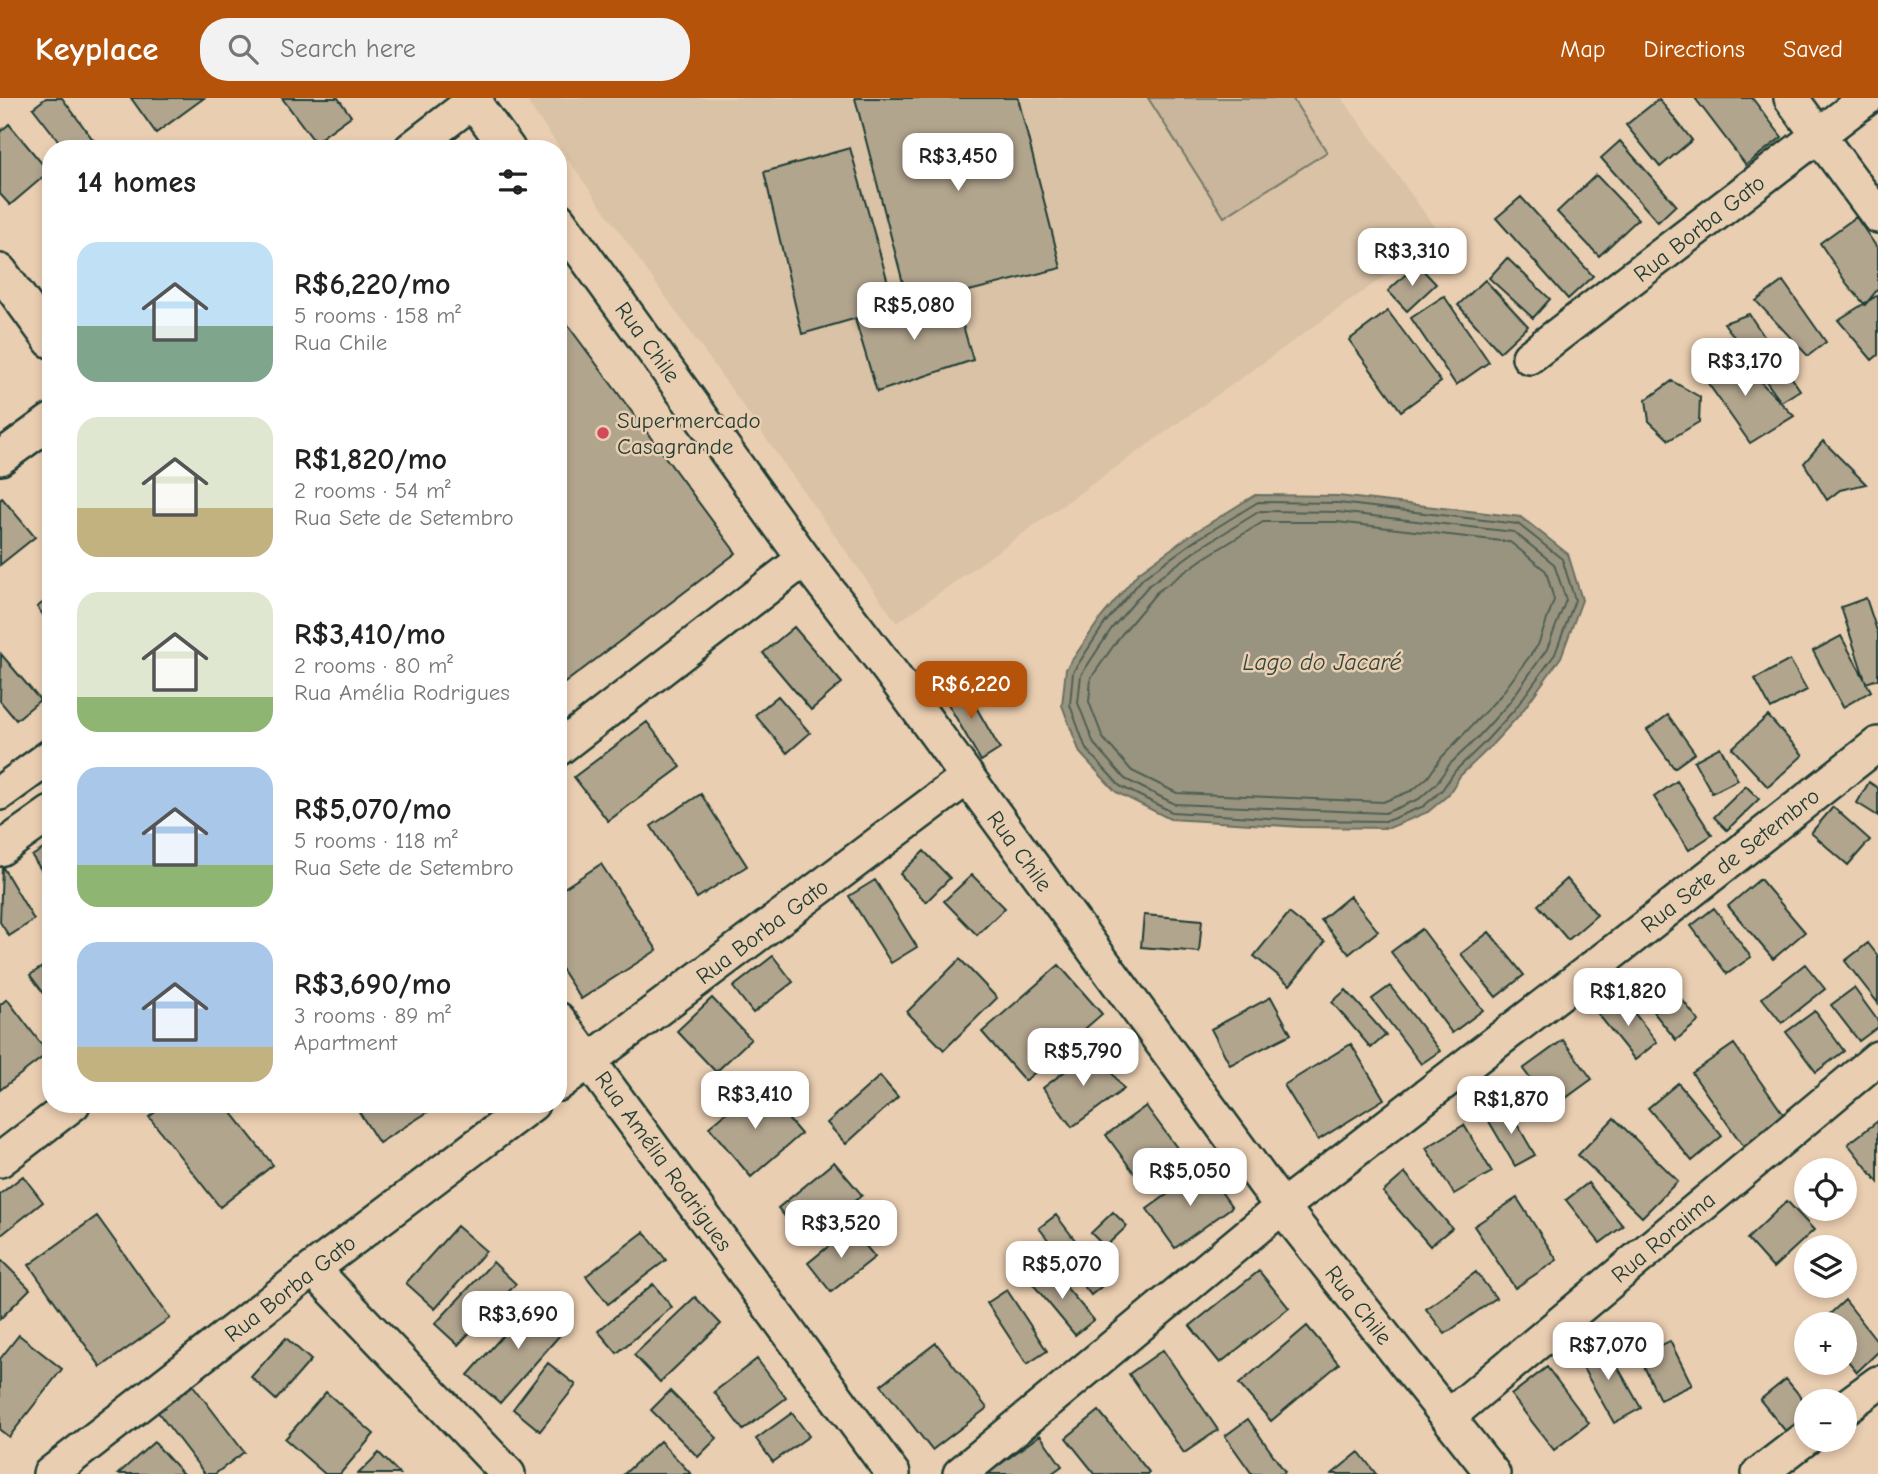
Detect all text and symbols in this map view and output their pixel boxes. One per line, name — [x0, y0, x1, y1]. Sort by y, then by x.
search box — [200, 18, 690, 81]
text: Keyplace — [35, 30, 158, 68]
icon: search — [224, 30, 262, 68]
text: Search here — [280, 34, 416, 64]
text: Map — [1560, 35, 1606, 63]
text: Directions — [1644, 35, 1745, 63]
text: Saved — [1783, 35, 1843, 63]
pin: R$3,450 — [893, 134, 1023, 193]
text: R$3,450 — [918, 142, 998, 169]
icon: filters — [494, 163, 532, 201]
text: 14 homes — [77, 165, 196, 200]
street label: Rua Borba Gato — [1628, 169, 1770, 288]
pin: R$3,310 — [1347, 228, 1477, 288]
text: R$3,310 — [1374, 237, 1450, 264]
text: R$6,220/mo — [294, 267, 451, 302]
icon: home — [133, 270, 217, 354]
pin: R$5,080 — [849, 282, 979, 342]
text: R$5,080 — [873, 291, 955, 318]
street label: Rua Chile — [609, 297, 686, 388]
text: 5 rooms · 158 m² — [294, 302, 461, 329]
text: Rua Chile — [294, 329, 387, 356]
pin: R$3,170 — [1680, 338, 1810, 398]
text: R$3,170 — [1707, 347, 1783, 374]
place label: Supermercado Casagrande — [617, 407, 761, 460]
marker: Supermercado Casagrande — [595, 425, 611, 441]
text: R$1,820/mo — [294, 442, 447, 477]
icon: home — [133, 445, 217, 529]
text: 2 rooms · 54 m² — [294, 477, 451, 504]
text: Rua Sete de Setembro — [294, 504, 514, 531]
text: R$3,410/mo — [294, 617, 446, 652]
icon: home — [133, 620, 217, 704]
water label: Lago do Jacaré — [1243, 648, 1401, 676]
text: 2 rooms · 80 m² — [294, 652, 453, 679]
pin: R$6,220 — [906, 662, 1036, 721]
text: R$6,220 — [931, 670, 1011, 697]
text: Rua Amélia Rodrigues — [294, 679, 510, 706]
street label: Rua Sete de Setembro — [1635, 782, 1825, 939]
text: R$5,070/mo — [294, 792, 452, 827]
icon: home — [133, 795, 217, 879]
street label: Rua Chile — [981, 806, 1058, 897]
text: 5 rooms · 118 m² — [294, 827, 458, 854]
text: Rua Sete de Setembro — [294, 854, 514, 881]
street label: Rua Borba Gato — [691, 873, 834, 990]
text: R$3,690/mo — [294, 967, 451, 1002]
pin: R$1,820 — [1563, 968, 1693, 1028]
icon: home — [133, 970, 217, 1054]
text: R$1,820 — [1589, 977, 1667, 1004]
text: 3 rooms · 89 m² — [294, 1002, 451, 1029]
pin: R$5,790 — [1018, 1028, 1148, 1088]
text: Apartment — [294, 1029, 397, 1056]
text: R$5,790 — [1044, 1037, 1122, 1064]
street label: Rua Amélia Rodrigues — [589, 1066, 738, 1257]
pin: R$3,410 — [690, 1072, 820, 1131]
pin: R$1,870 — [1446, 1076, 1576, 1136]
text: R$3,410 — [717, 1080, 793, 1107]
text: R$1,870 — [1473, 1085, 1549, 1112]
pin: R$5,050 — [1125, 1148, 1255, 1208]
text: R$5,050 — [1149, 1157, 1231, 1184]
map controls — [1794, 1158, 1857, 1452]
button: locate — [1794, 1158, 1857, 1221]
street label: Rua Roraima — [1606, 1186, 1721, 1289]
pin: R$3,520 — [776, 1200, 906, 1260]
text: R$3,520 — [801, 1209, 881, 1236]
street label: Rua Borba Gato — [219, 1229, 361, 1348]
button: layers — [1794, 1235, 1857, 1298]
pin: R$5,070 — [997, 1242, 1127, 1301]
text: R$5,070 — [1022, 1250, 1102, 1277]
street label: Rua Chile — [1319, 1260, 1398, 1350]
pin: R$3,690 — [453, 1292, 583, 1351]
text: R$3,690 — [478, 1300, 558, 1327]
button: + — [1794, 1312, 1857, 1375]
pin: R$7,070 — [1543, 1322, 1673, 1382]
text: R$7,070 — [1569, 1331, 1647, 1358]
button: − — [1794, 1389, 1857, 1452]

